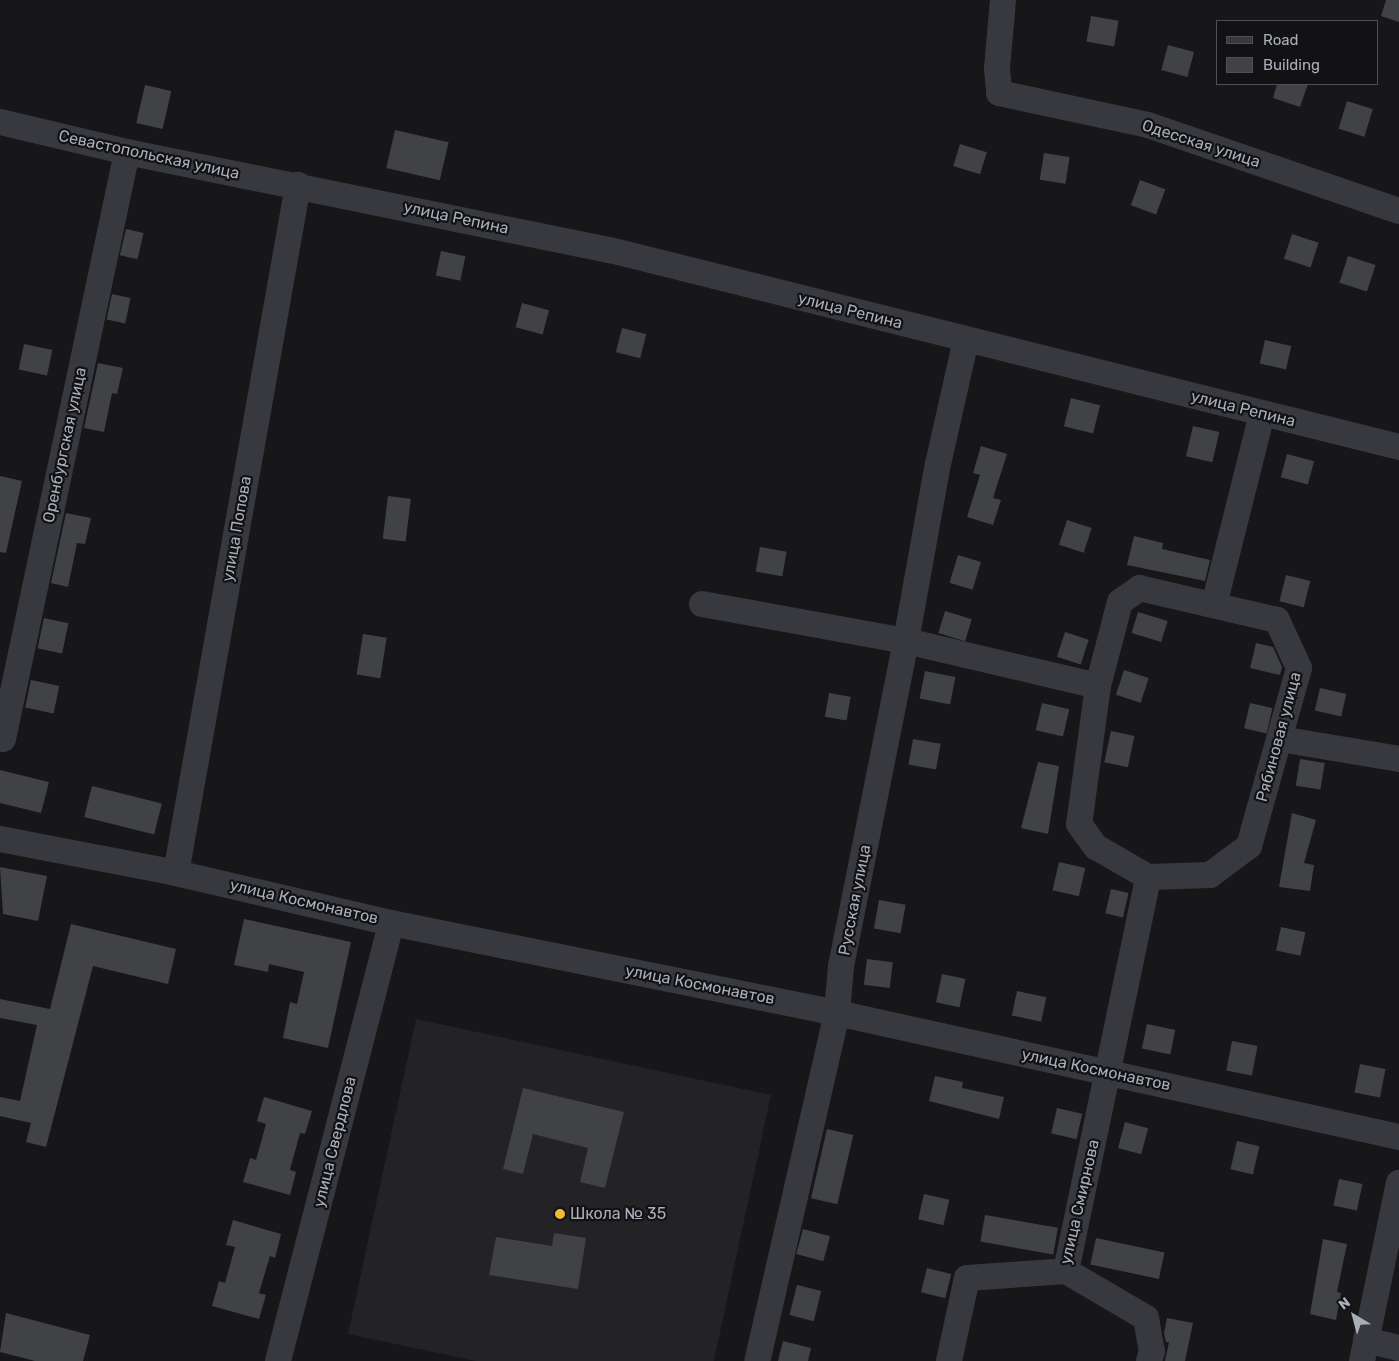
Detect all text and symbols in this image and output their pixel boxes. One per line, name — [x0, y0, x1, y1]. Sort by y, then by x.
legend — [1216, 20, 1379, 85]
text: Road — [1263, 31, 1299, 49]
text: Building — [1263, 56, 1320, 74]
street label: Одесская улица — [1139, 116, 1263, 172]
street label: Севастопольская улица — [57, 126, 241, 184]
street label: улица Репина — [402, 197, 510, 239]
street label: улица Репина — [796, 289, 904, 333]
street label: Оренбургская улица — [39, 366, 91, 524]
street label: улица Репина — [1189, 387, 1297, 431]
street label: улица Попова — [218, 475, 256, 583]
street label: Рябиновая улица — [1252, 670, 1306, 804]
street label: Русская улица — [835, 843, 875, 957]
street label: улица Космонавтов — [228, 876, 380, 928]
street label: улица Космонавтов — [624, 961, 776, 1009]
street label: улица Космонавтов — [1020, 1045, 1172, 1095]
street label: улица Свердлова — [309, 1075, 361, 1209]
street label: улица Смирнова — [1056, 1138, 1104, 1266]
place label: Школа № 35 — [570, 1204, 666, 1224]
marker: Школа № 35 — [554, 1208, 566, 1220]
north arrow — [1329, 1291, 1379, 1341]
text: N — [1336, 1294, 1354, 1313]

